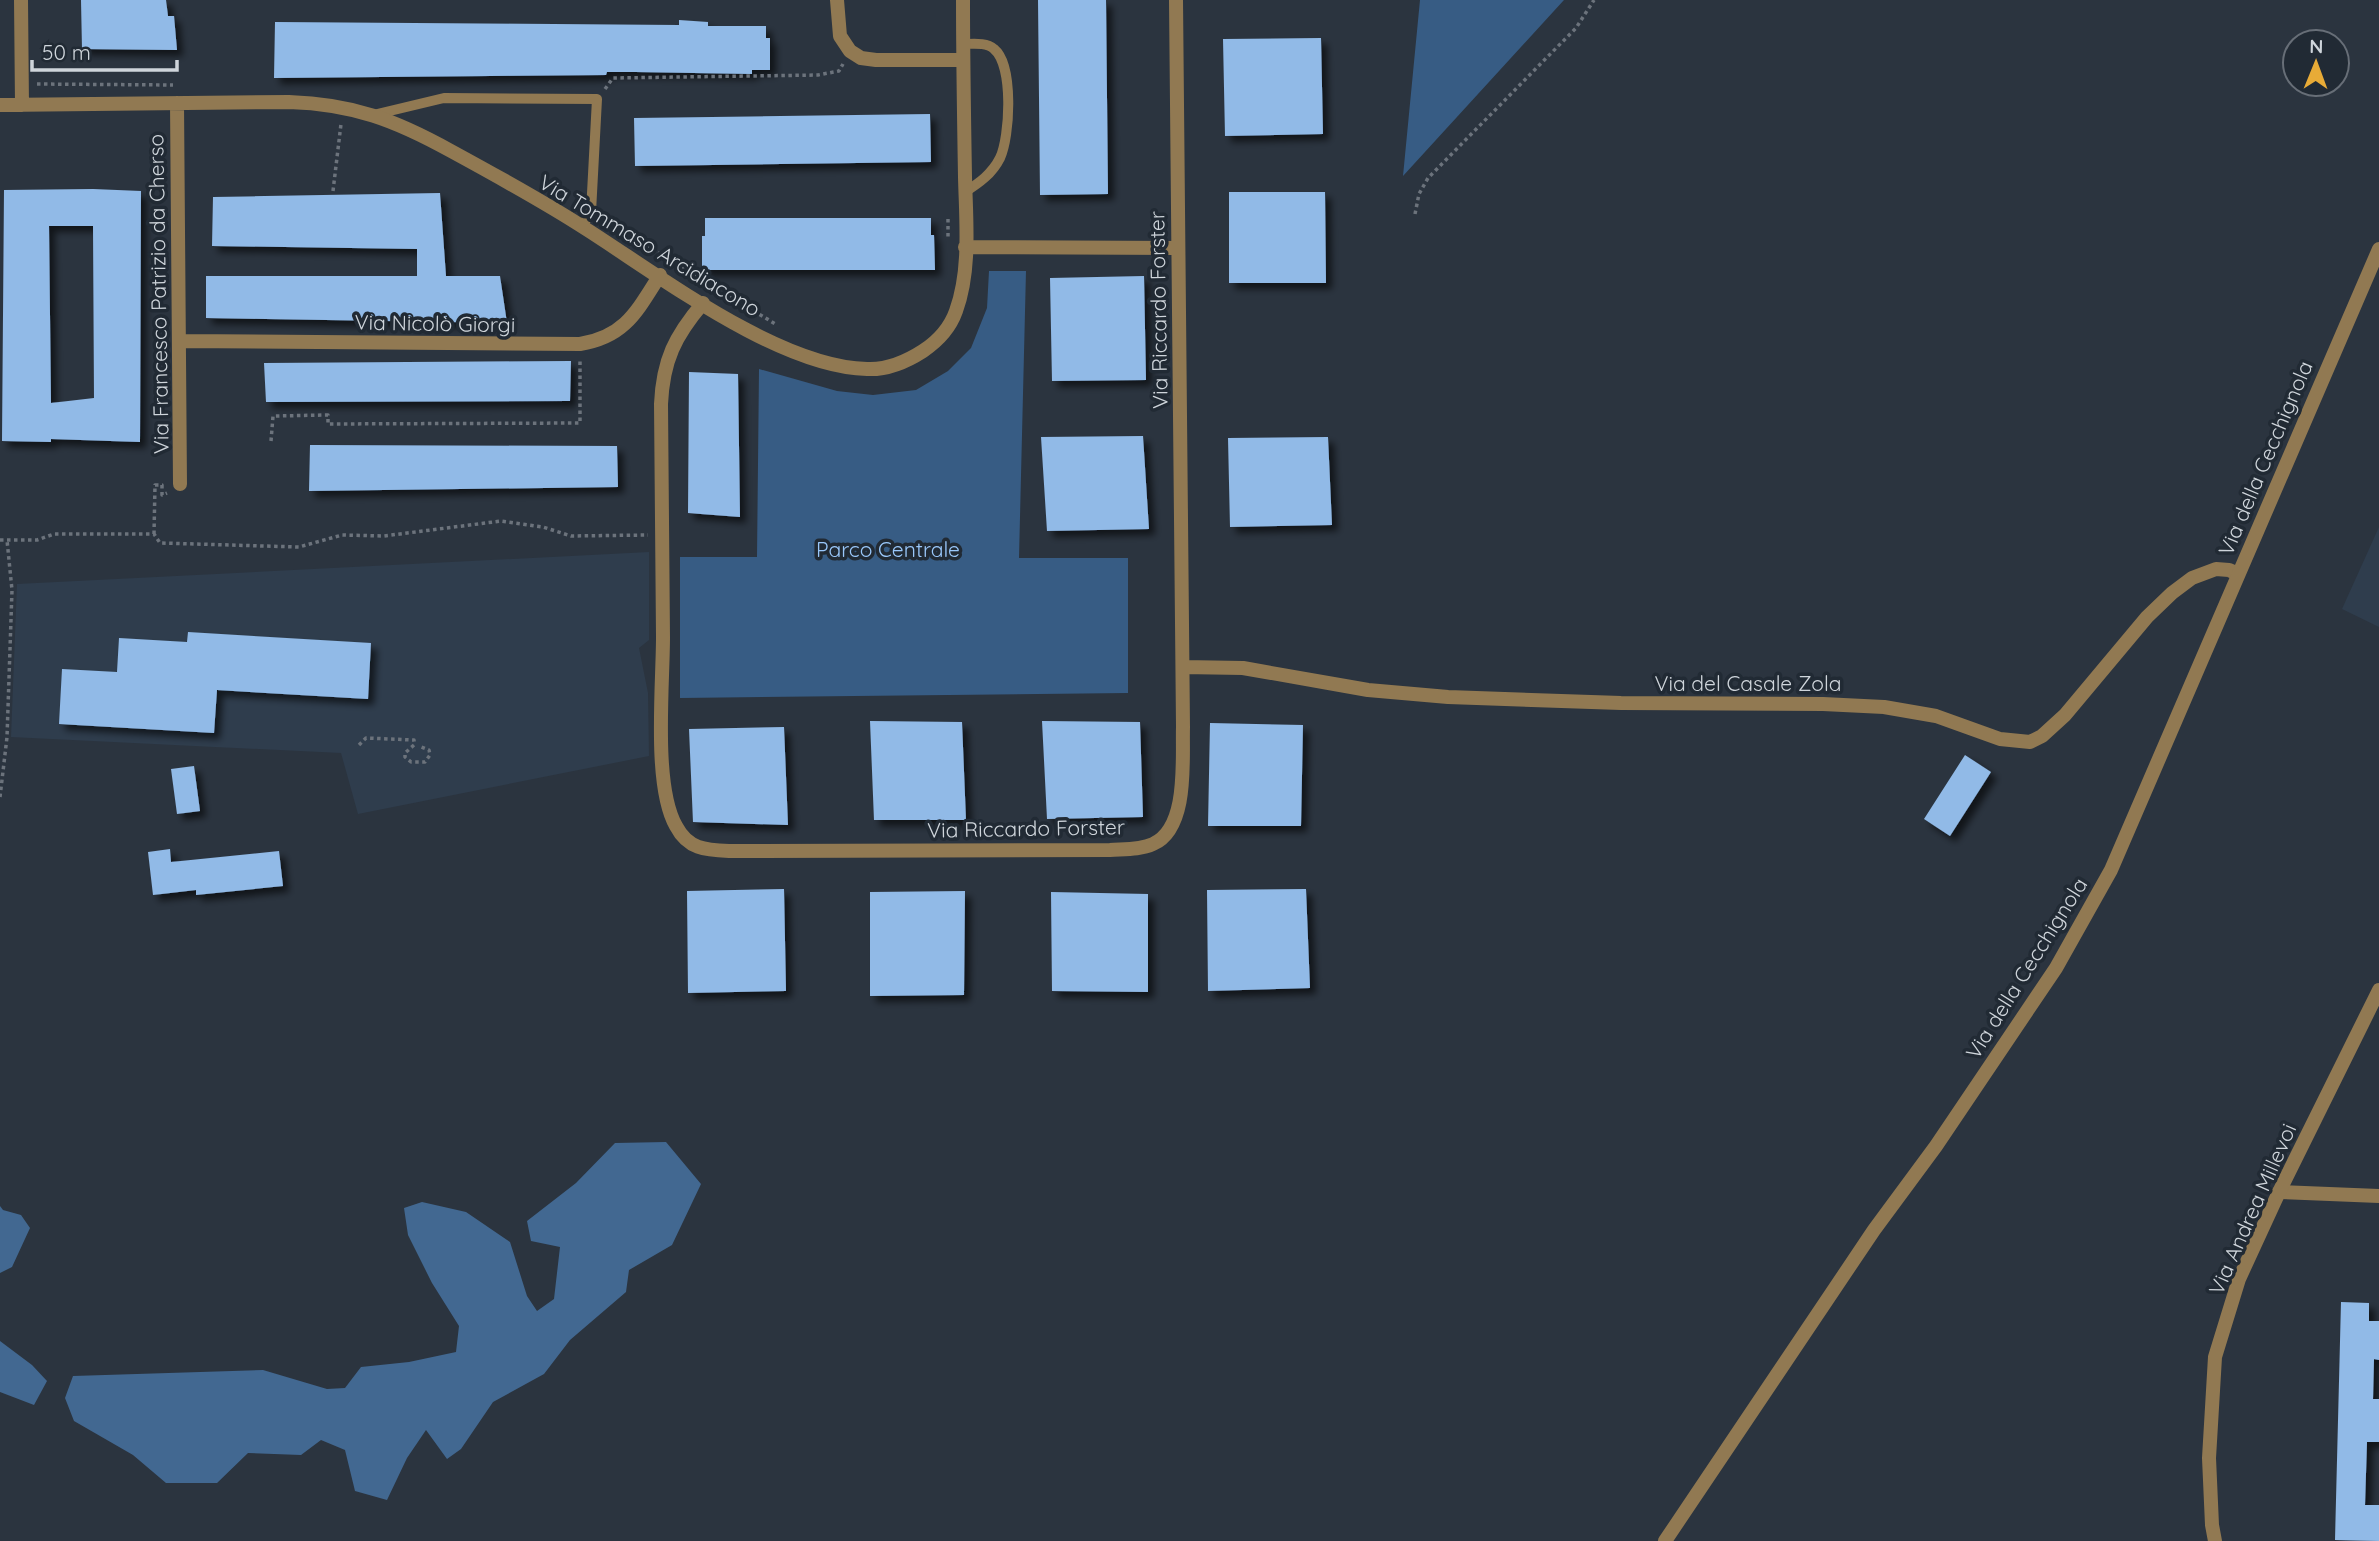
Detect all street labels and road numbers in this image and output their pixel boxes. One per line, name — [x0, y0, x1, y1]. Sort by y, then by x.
street label: Via Francesco Patrizio da Cherso — [142, 134, 174, 454]
street label: Via Tommaso Arcidiacono — [534, 168, 766, 322]
street label: Via Riccardo Forster — [1143, 211, 1173, 409]
street label: Via Nicolò Giorgi — [354, 309, 516, 337]
street label: Via della Cecchignola — [2212, 357, 2318, 559]
street label: Via del Casale Zola — [1654, 670, 1842, 696]
street label: Via Riccardo Forster — [927, 813, 1125, 843]
street label: Via della Cecchignola — [1960, 873, 2092, 1063]
street label: Via Andrea Millevoi — [2203, 1119, 2301, 1299]

